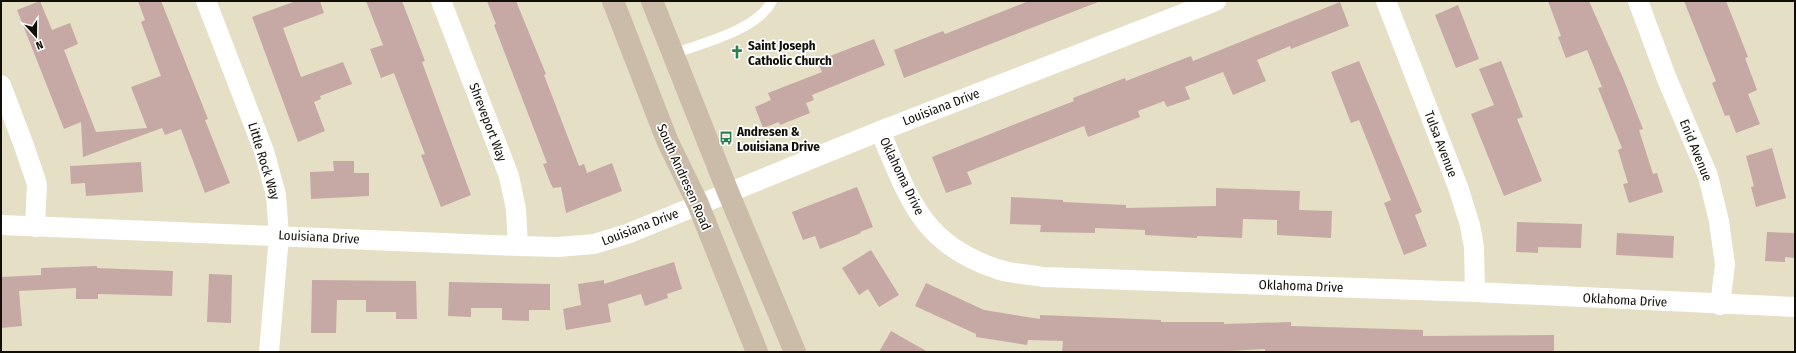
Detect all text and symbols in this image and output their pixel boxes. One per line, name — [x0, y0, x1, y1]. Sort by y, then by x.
north arrow — [16, 16, 56, 56]
text: N — [34, 38, 45, 52]
place label: Saint Joseph Catholic Church — [748, 38, 832, 68]
church icon: Saint Joseph Catholic Church — [729, 44, 745, 60]
street label: Shreveport Way — [466, 81, 510, 164]
street label: Louisiana Drive — [900, 85, 982, 129]
street label: Tulsa Avenue — [1422, 109, 1460, 179]
street label: Enid Avenue — [1677, 117, 1715, 183]
street label: Little Rock Way — [245, 121, 283, 202]
street label: South Andresen Road — [654, 122, 714, 232]
place label: Andresen & Louisiana Drive — [736, 124, 820, 154]
bus stop icon: Andresen & Louisiana Drive — [718, 130, 734, 146]
street label: Oklahoma Drive — [877, 135, 927, 217]
street label: Louisiana Drive — [599, 205, 681, 249]
street label: Louisiana Drive — [278, 227, 360, 247]
street label: Oklahoma Drive — [1258, 277, 1344, 295]
street label: Oklahoma Drive — [1582, 290, 1668, 310]

